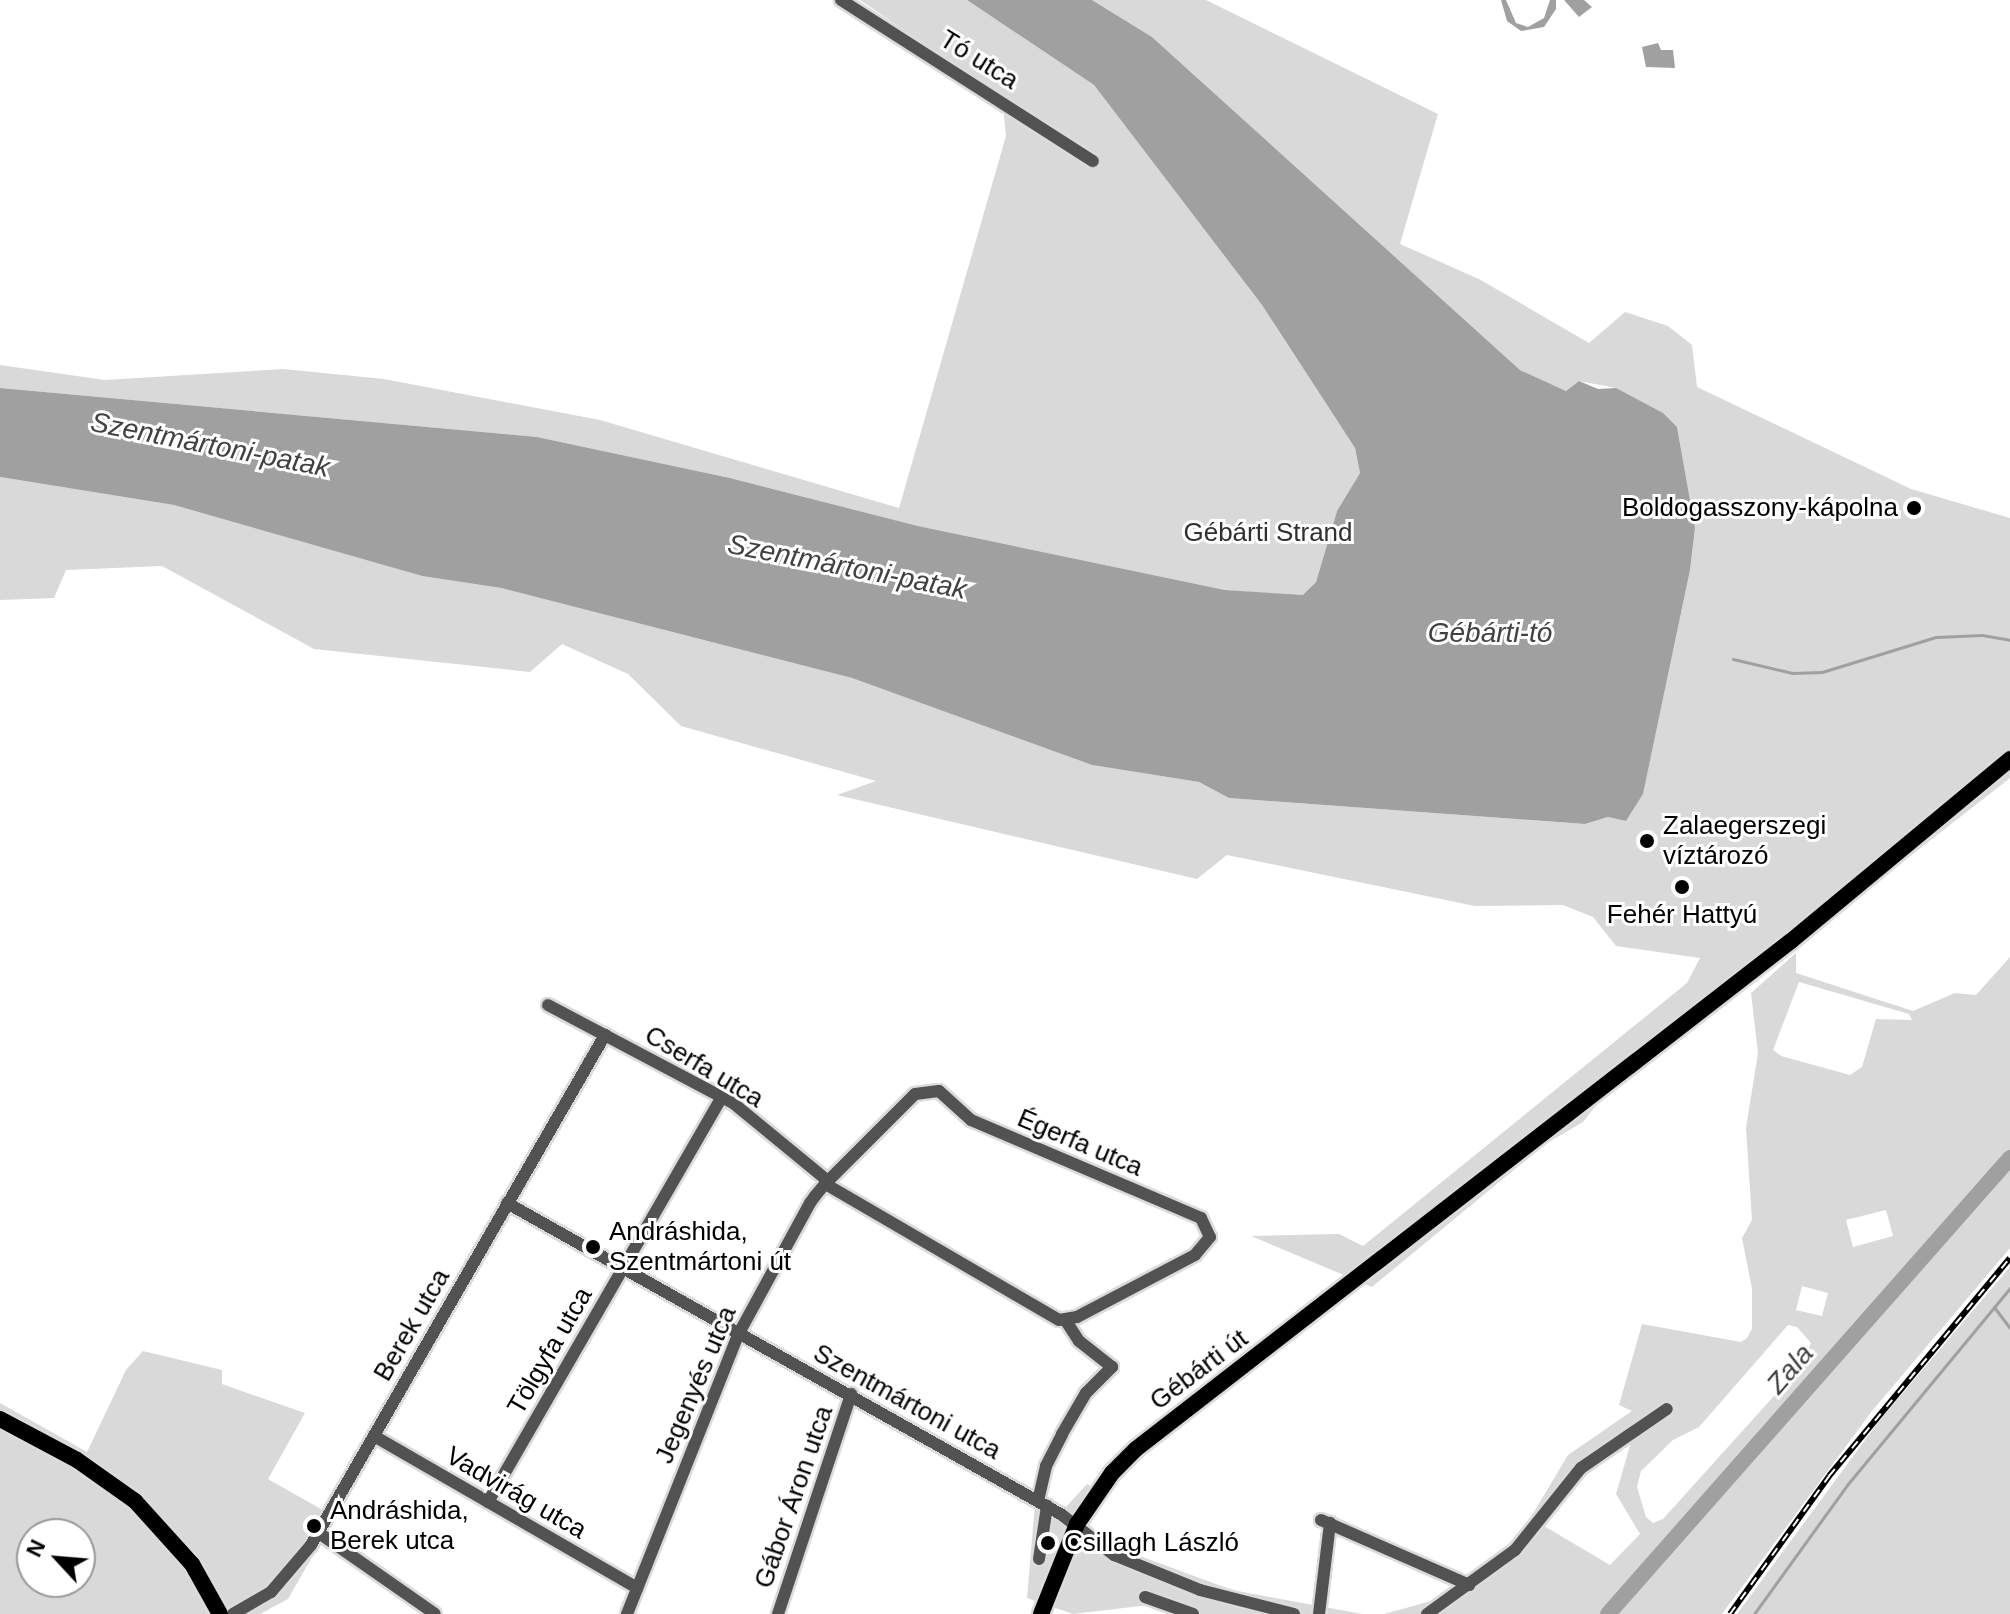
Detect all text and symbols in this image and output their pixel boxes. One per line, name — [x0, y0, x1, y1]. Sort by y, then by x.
street label: Tó utca — [934, 24, 1024, 96]
water label: Szentmártoni-patak — [88, 405, 332, 485]
place label: Boldogasszony-kápolna — [1622, 492, 1898, 524]
marker: Boldogasszony-kápolna — [1905, 499, 1923, 517]
park label: Gébárti Strand — [1183, 517, 1353, 549]
water label: Szentmártoni-patak — [725, 527, 969, 607]
water label: Gébárti-tó — [1428, 616, 1552, 650]
place label: Zalaegerszegi víztározó — [1663, 810, 1826, 872]
marker: Zalaegerszegi víztározó — [1638, 832, 1656, 850]
marker: Fehér Hattyú — [1673, 878, 1691, 896]
place label: Fehér Hattyú — [1607, 899, 1757, 931]
street label: Cserfa utca — [639, 1019, 769, 1115]
street label: Égerfa utca — [1013, 1103, 1147, 1183]
place label: Andráshida, Szentmártoni út — [609, 1216, 791, 1278]
marker: Andráshida, Szentmártoni út — [584, 1238, 602, 1256]
street label: Berek utca — [367, 1263, 457, 1387]
street label: Tölgyfa utca — [501, 1282, 599, 1420]
street label: Jegenyés utca — [649, 1302, 743, 1468]
street label: Gébárti út — [1144, 1323, 1254, 1417]
water label: Zala — [1759, 1337, 1821, 1401]
street label: Szentmártoni utca — [808, 1338, 1006, 1466]
street label: Gábor Áron utca — [748, 1402, 840, 1592]
street label: Vadvirág utca — [440, 1440, 592, 1546]
place label: Andráshida, Berek utca — [330, 1495, 469, 1556]
marker: Andráshida, Berek utca — [305, 1517, 323, 1535]
north arrow — [16, 1518, 96, 1598]
place label: Csillagh László — [1064, 1527, 1239, 1559]
marker: Csillagh László — [1039, 1534, 1057, 1552]
text: N — [21, 1536, 50, 1561]

